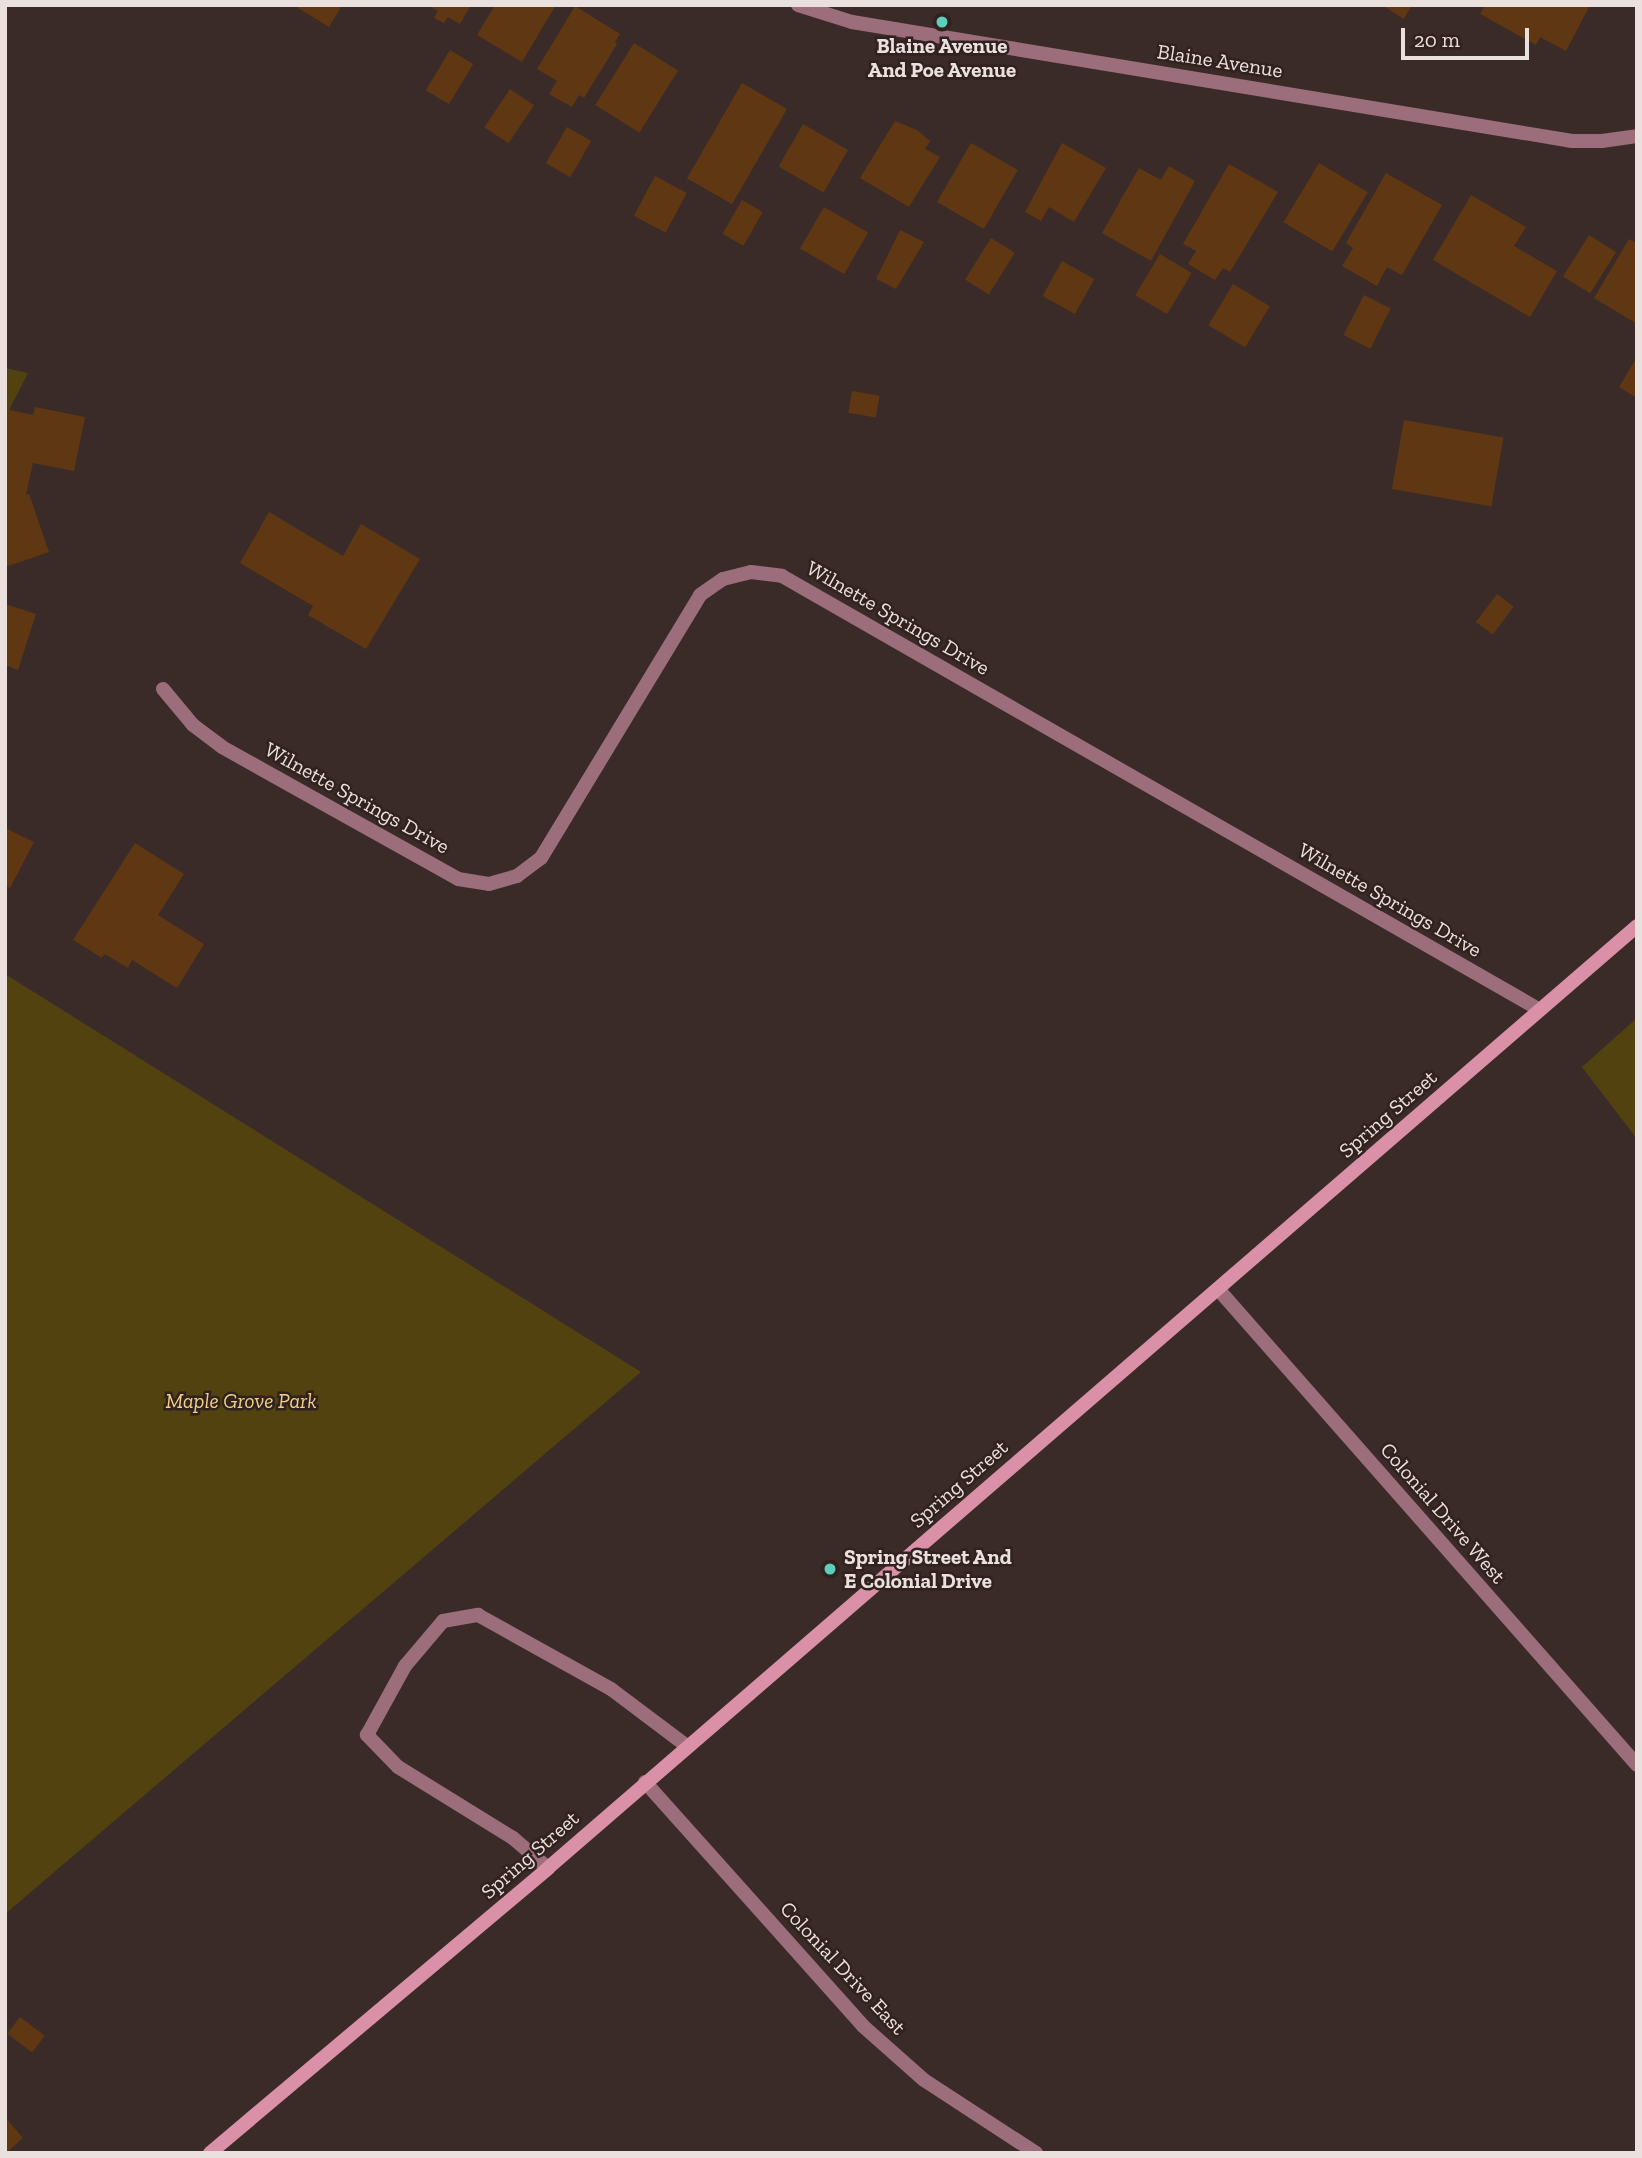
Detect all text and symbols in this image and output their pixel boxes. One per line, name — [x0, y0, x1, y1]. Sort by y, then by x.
marker: Blaine Avenue And Poe Avenue — [934, 14, 950, 30]
scale bar — [1404, 14, 1532, 58]
text: 20 m — [1414, 27, 1460, 52]
place label: Blaine Avenue And Poe Avenue — [867, 33, 1017, 83]
street label: Blaine Avenue — [1155, 39, 1285, 83]
street label: Wilnette Springs Drive — [802, 555, 994, 681]
street label: Wilnette Springs Drive — [260, 737, 454, 859]
street label: Wilnette Springs Drive — [1294, 837, 1486, 963]
street label: Spring Street — [1334, 1065, 1442, 1163]
park label: Maple Grove Park — [165, 1388, 317, 1414]
street label: Spring Street — [905, 1435, 1013, 1533]
street label: Colonial Drive West — [1375, 1437, 1511, 1589]
place label: Spring Street And E Colonial Drive — [844, 1544, 1012, 1594]
marker: Spring Street And E Colonial Drive — [822, 1561, 838, 1577]
street label: Spring Street — [476, 1806, 584, 1904]
street label: Colonial Drive East — [775, 1896, 911, 2040]

